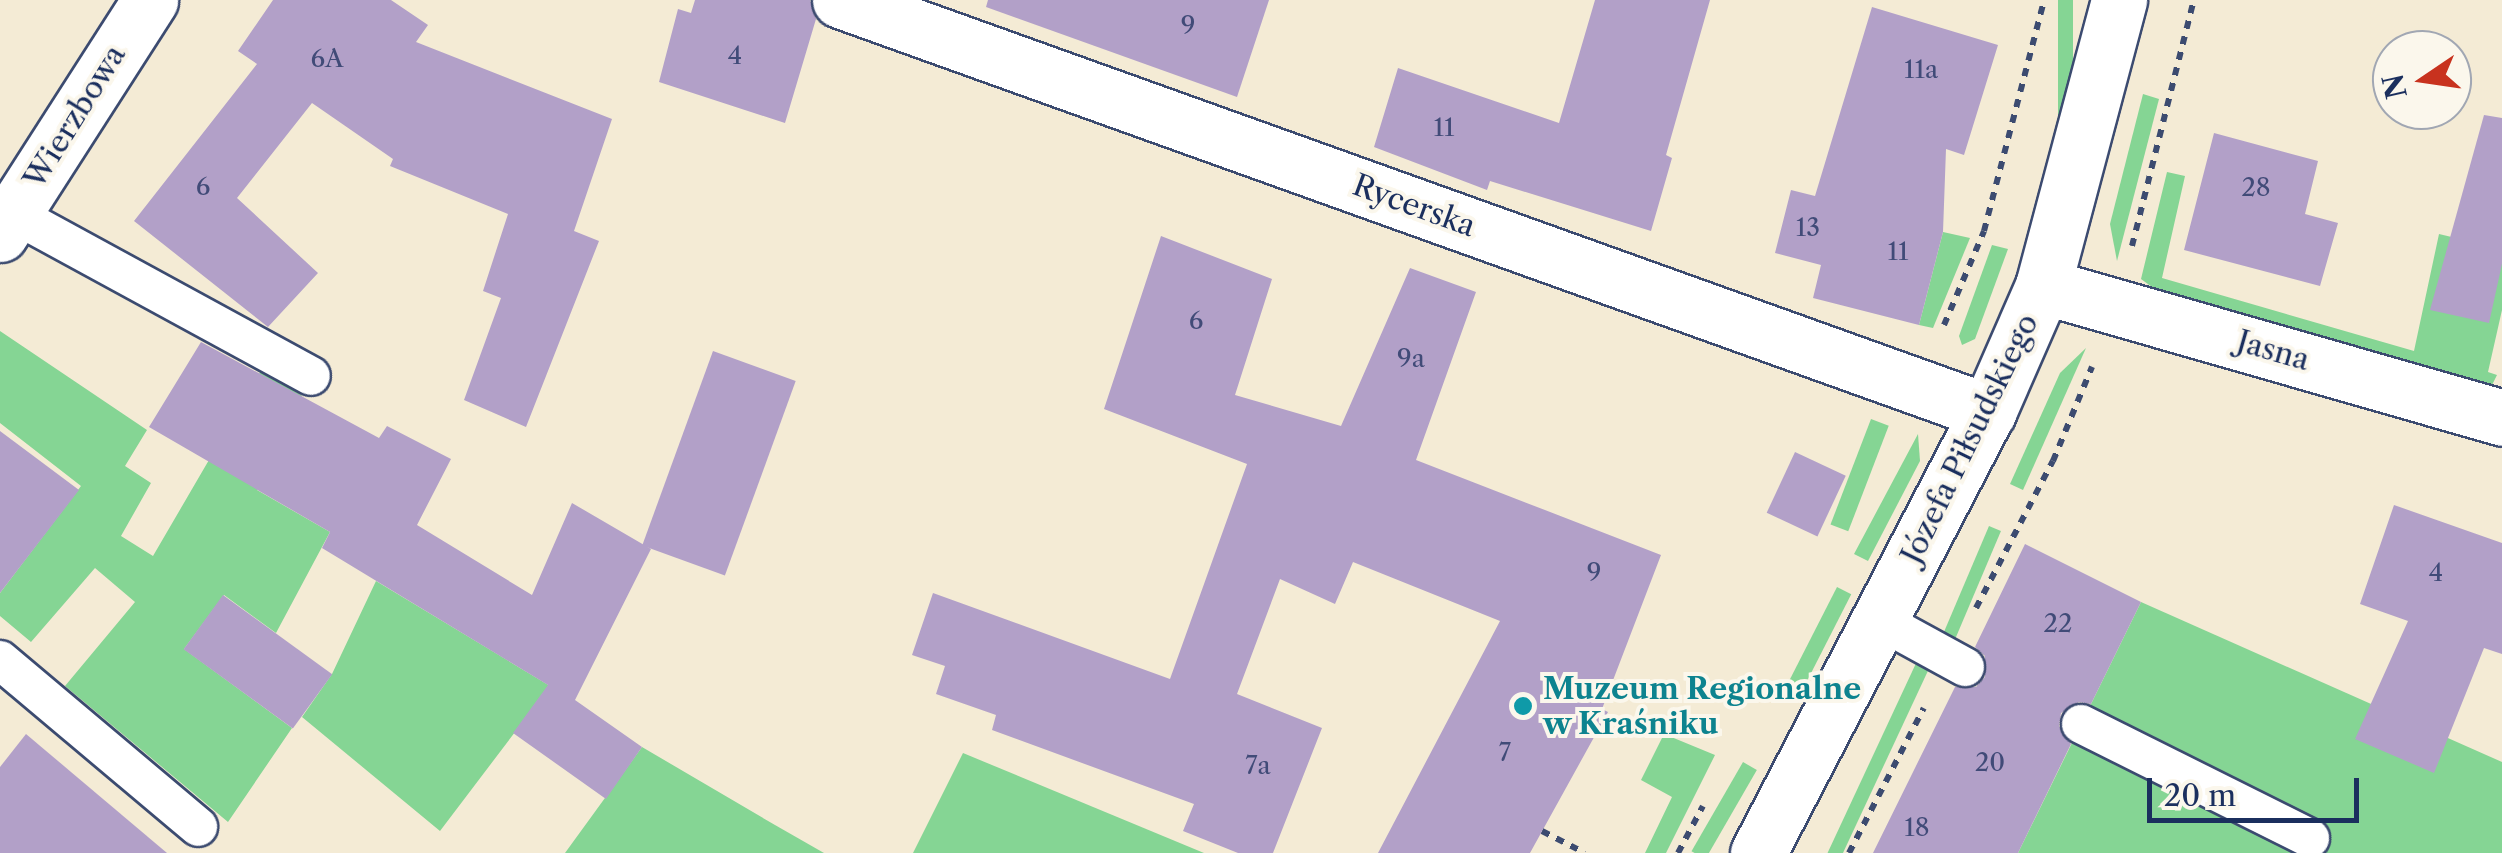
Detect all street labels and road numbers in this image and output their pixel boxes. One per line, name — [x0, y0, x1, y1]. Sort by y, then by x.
street label: Wierzbowa — [17, 39, 133, 195]
street label: Rycerska — [1348, 167, 1480, 245]
street label: Józefa Piłsudskiego — [1894, 308, 2046, 570]
street label: Jasna — [2233, 324, 2313, 378]

